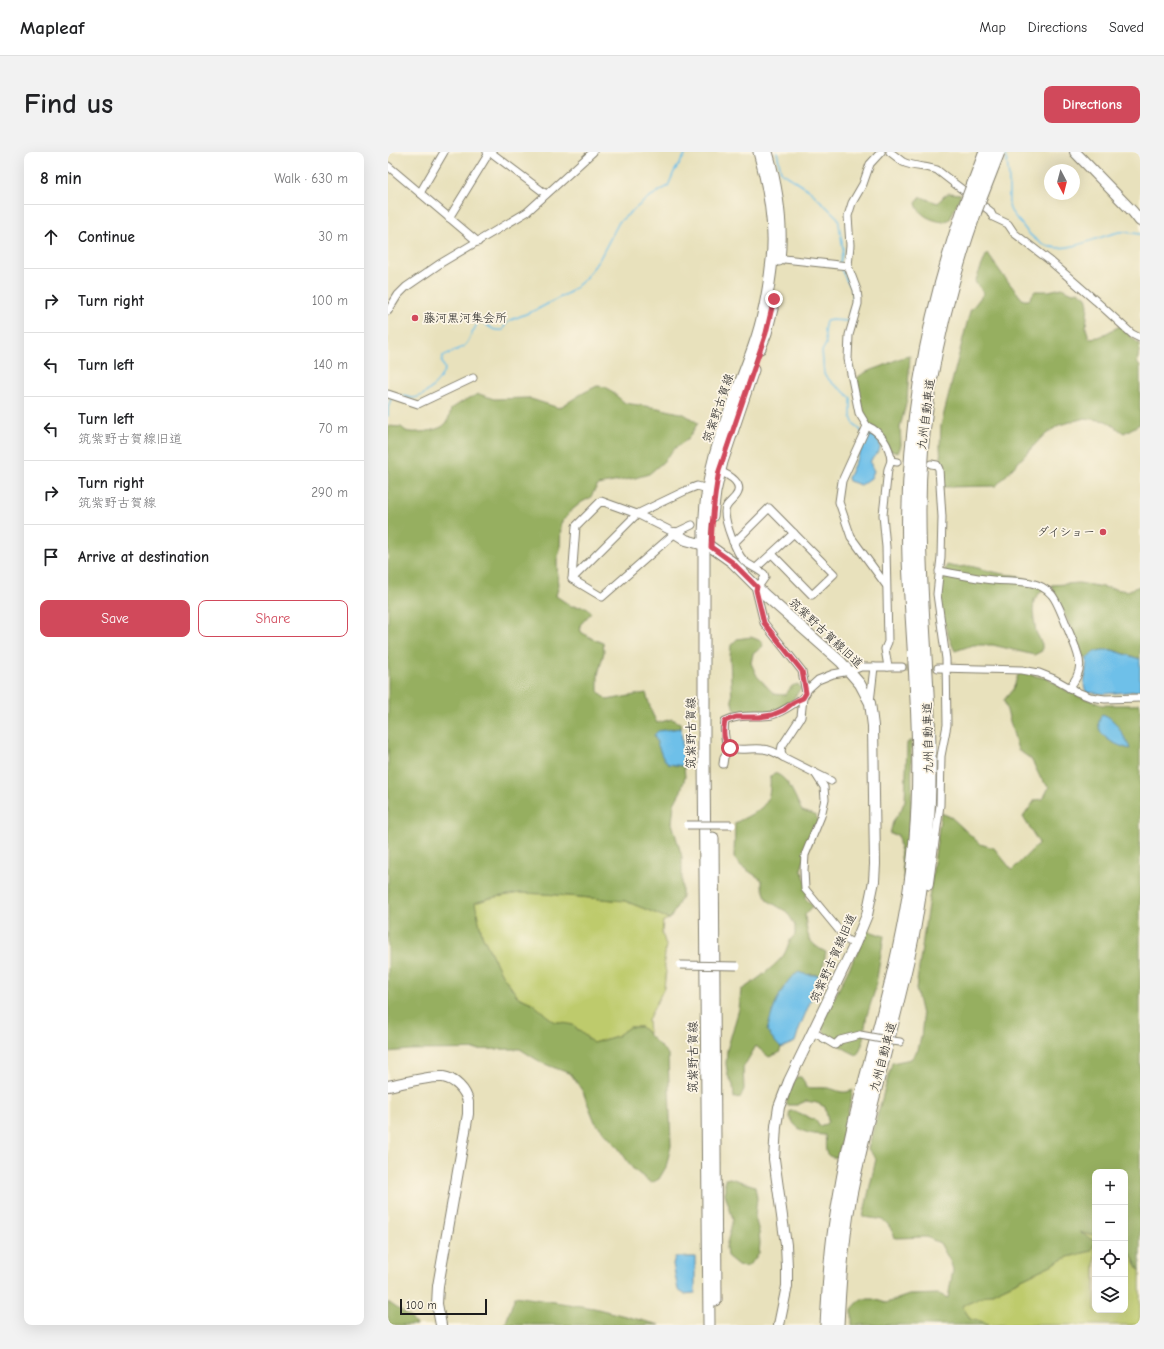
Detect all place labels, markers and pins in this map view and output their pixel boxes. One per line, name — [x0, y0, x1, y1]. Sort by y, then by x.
place label: 藤河黒河集会所 — [423, 311, 507, 325]
marker: 藤河黒河集会所 — [410, 313, 420, 323]
place label: ダイショー — [1037, 525, 1095, 539]
marker: ダイショー — [1098, 527, 1108, 537]

